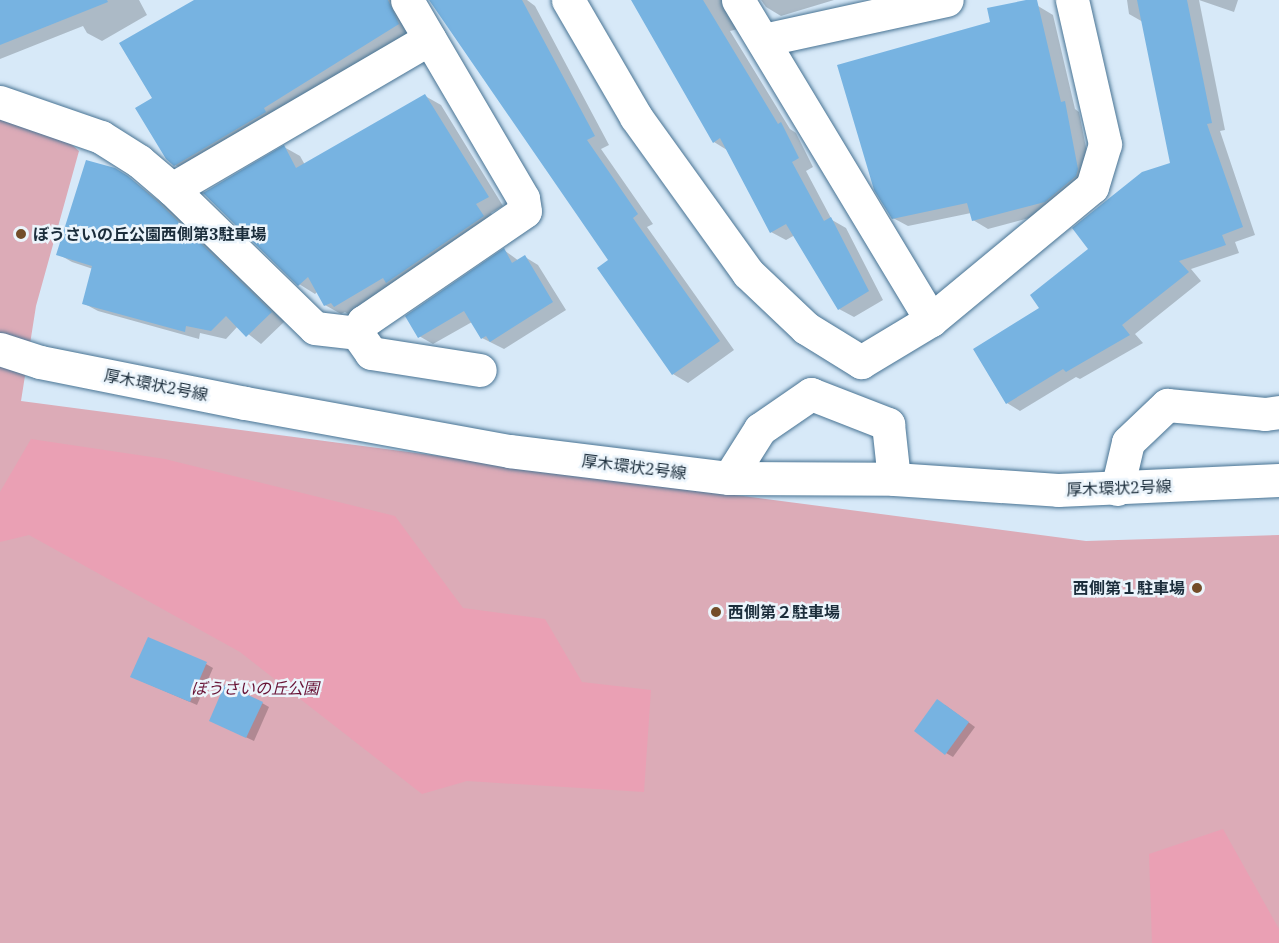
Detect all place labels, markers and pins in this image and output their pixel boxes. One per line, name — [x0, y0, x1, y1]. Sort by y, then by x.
place label: ぼうさいの丘公園西側第3駐車場 — [33, 224, 267, 244]
marker: ぼうさいの丘公園西側第3駐車場 — [14, 227, 28, 241]
place label: 西側第１駐車場 — [1073, 578, 1185, 598]
marker: 西側第１駐車場 — [1190, 581, 1204, 595]
place label: 西側第２駐車場 — [728, 602, 840, 622]
marker: 西側第２駐車場 — [709, 605, 723, 619]

